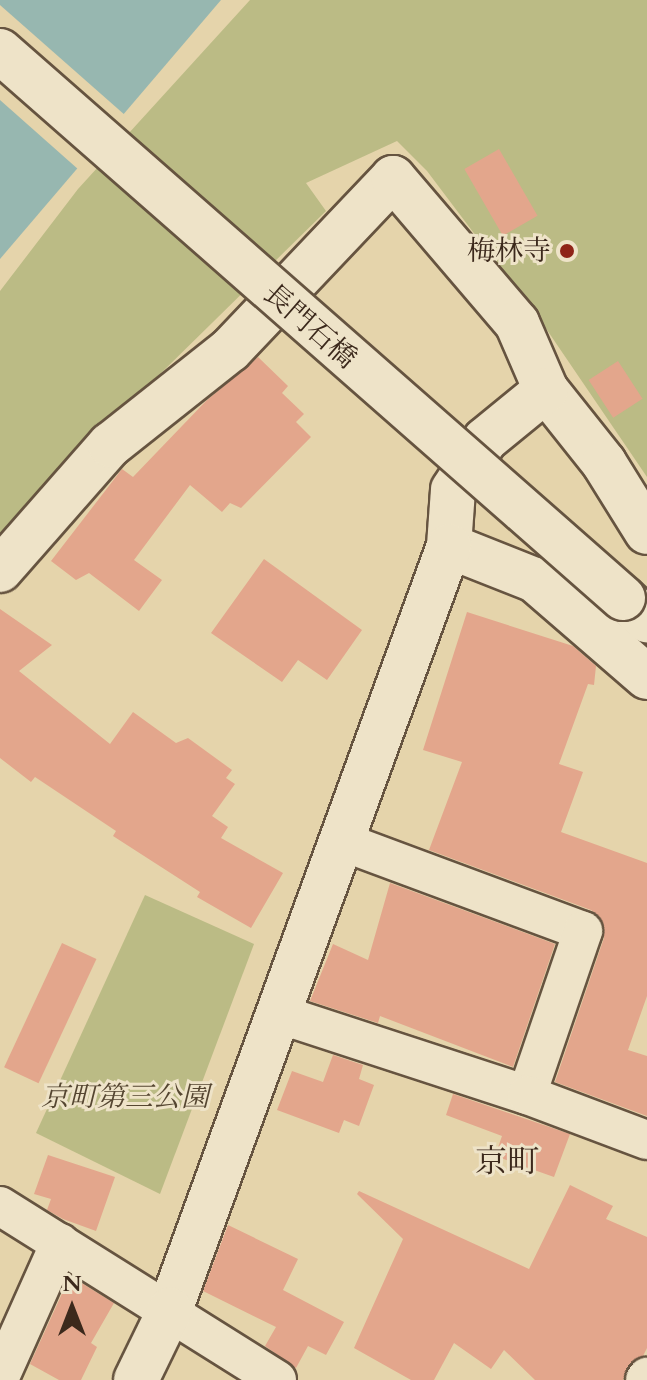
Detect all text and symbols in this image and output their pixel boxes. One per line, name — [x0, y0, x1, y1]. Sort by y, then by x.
place label: 梅林寺 — [467, 234, 551, 268]
marker: 梅林寺 — [558, 242, 576, 260]
street label: 長門石橋 — [257, 277, 363, 375]
park label: 京町第三公園 — [41, 1080, 209, 1114]
district label: 京町 — [475, 1143, 539, 1181]
north arrow — [32, 1268, 112, 1348]
text: N — [62, 1269, 82, 1299]

